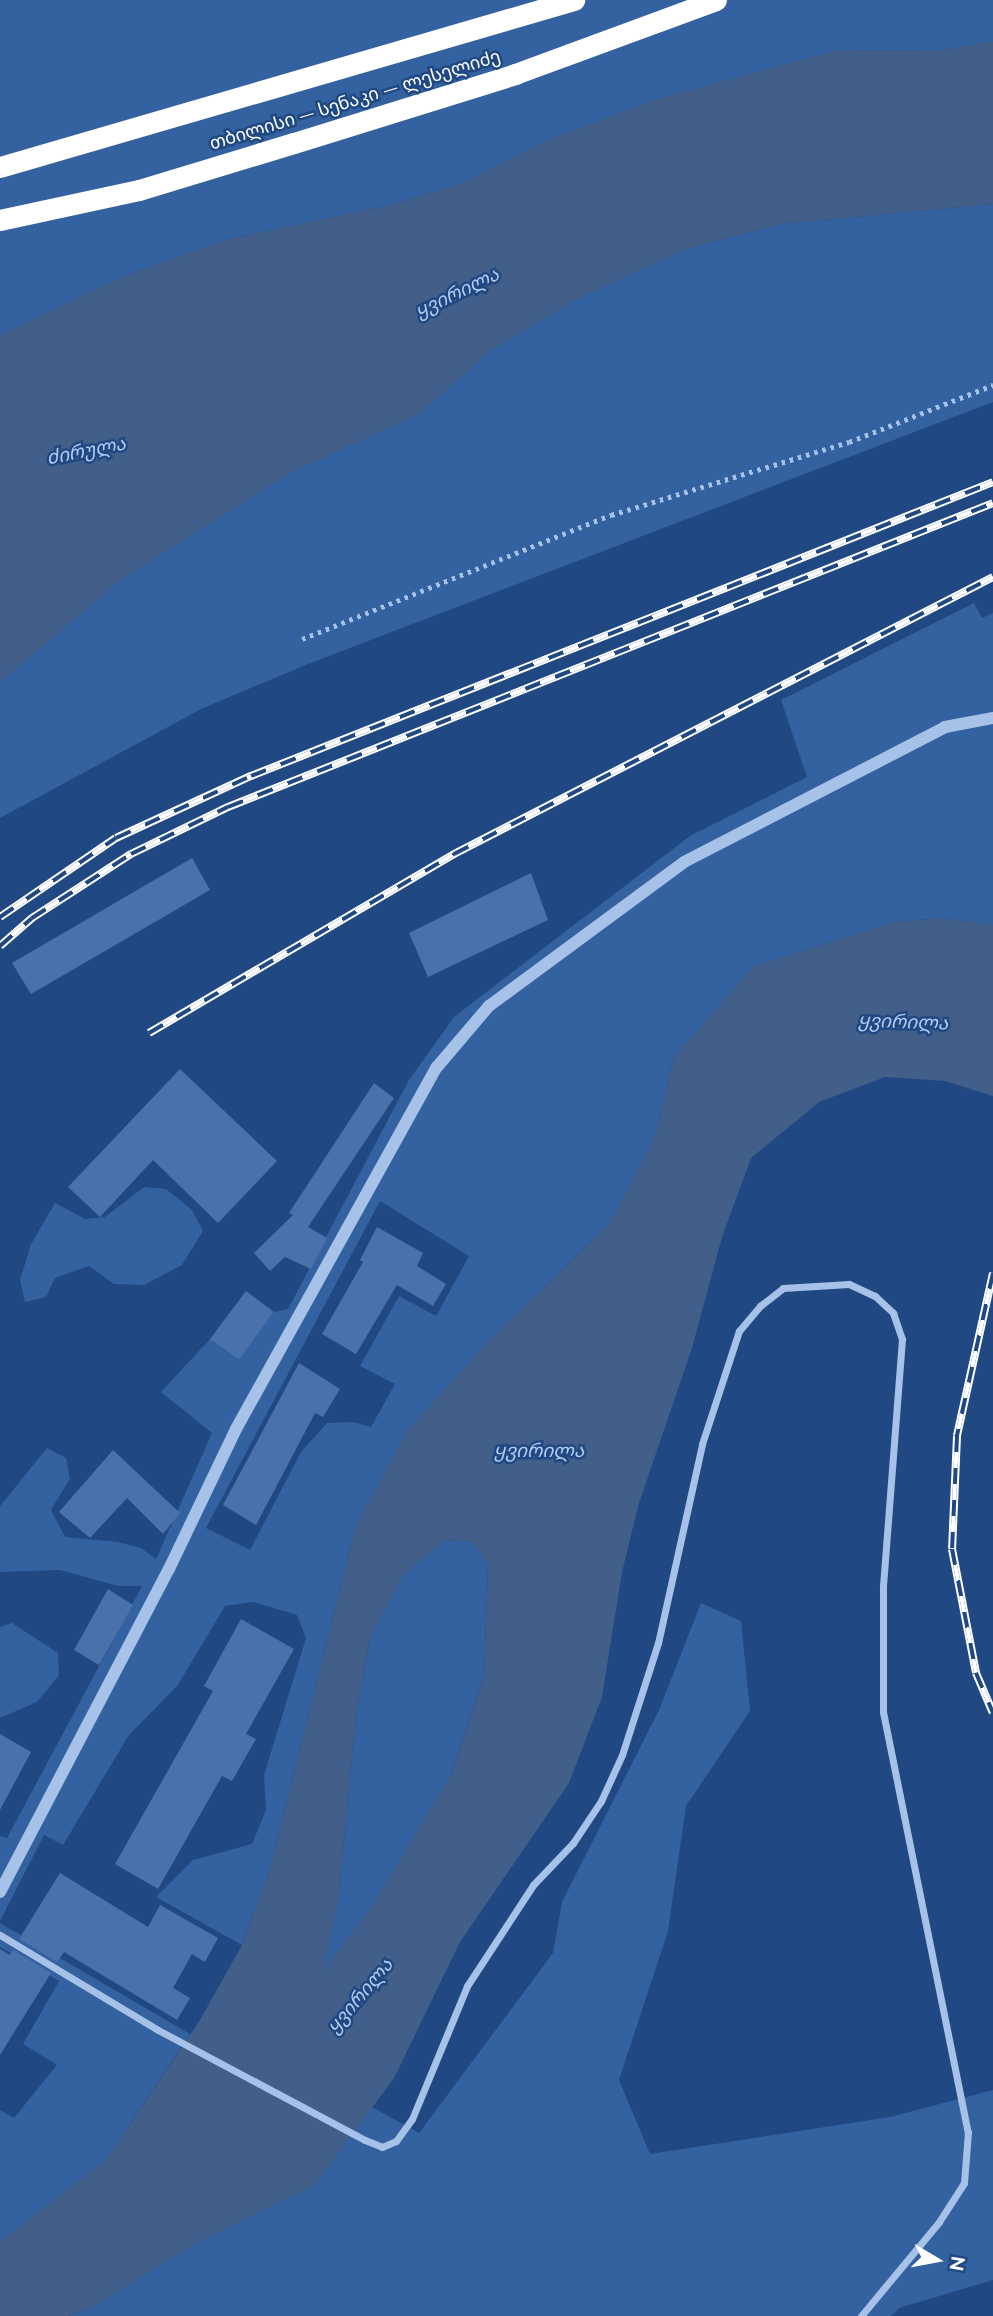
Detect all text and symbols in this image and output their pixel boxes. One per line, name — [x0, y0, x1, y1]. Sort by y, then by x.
street label: თბილისი — სენაკი — ლესელიძე — [207, 45, 503, 155]
water label: ყვირილა — [411, 263, 503, 323]
water label: ძირულა — [45, 432, 127, 470]
water label: ყვირილა — [857, 1009, 949, 1035]
water label: ყვირილა — [494, 1440, 584, 1462]
water label: ყვირილა — [322, 1954, 398, 2038]
north arrow — [902, 2225, 972, 2295]
text: N — [946, 2255, 970, 2273]

